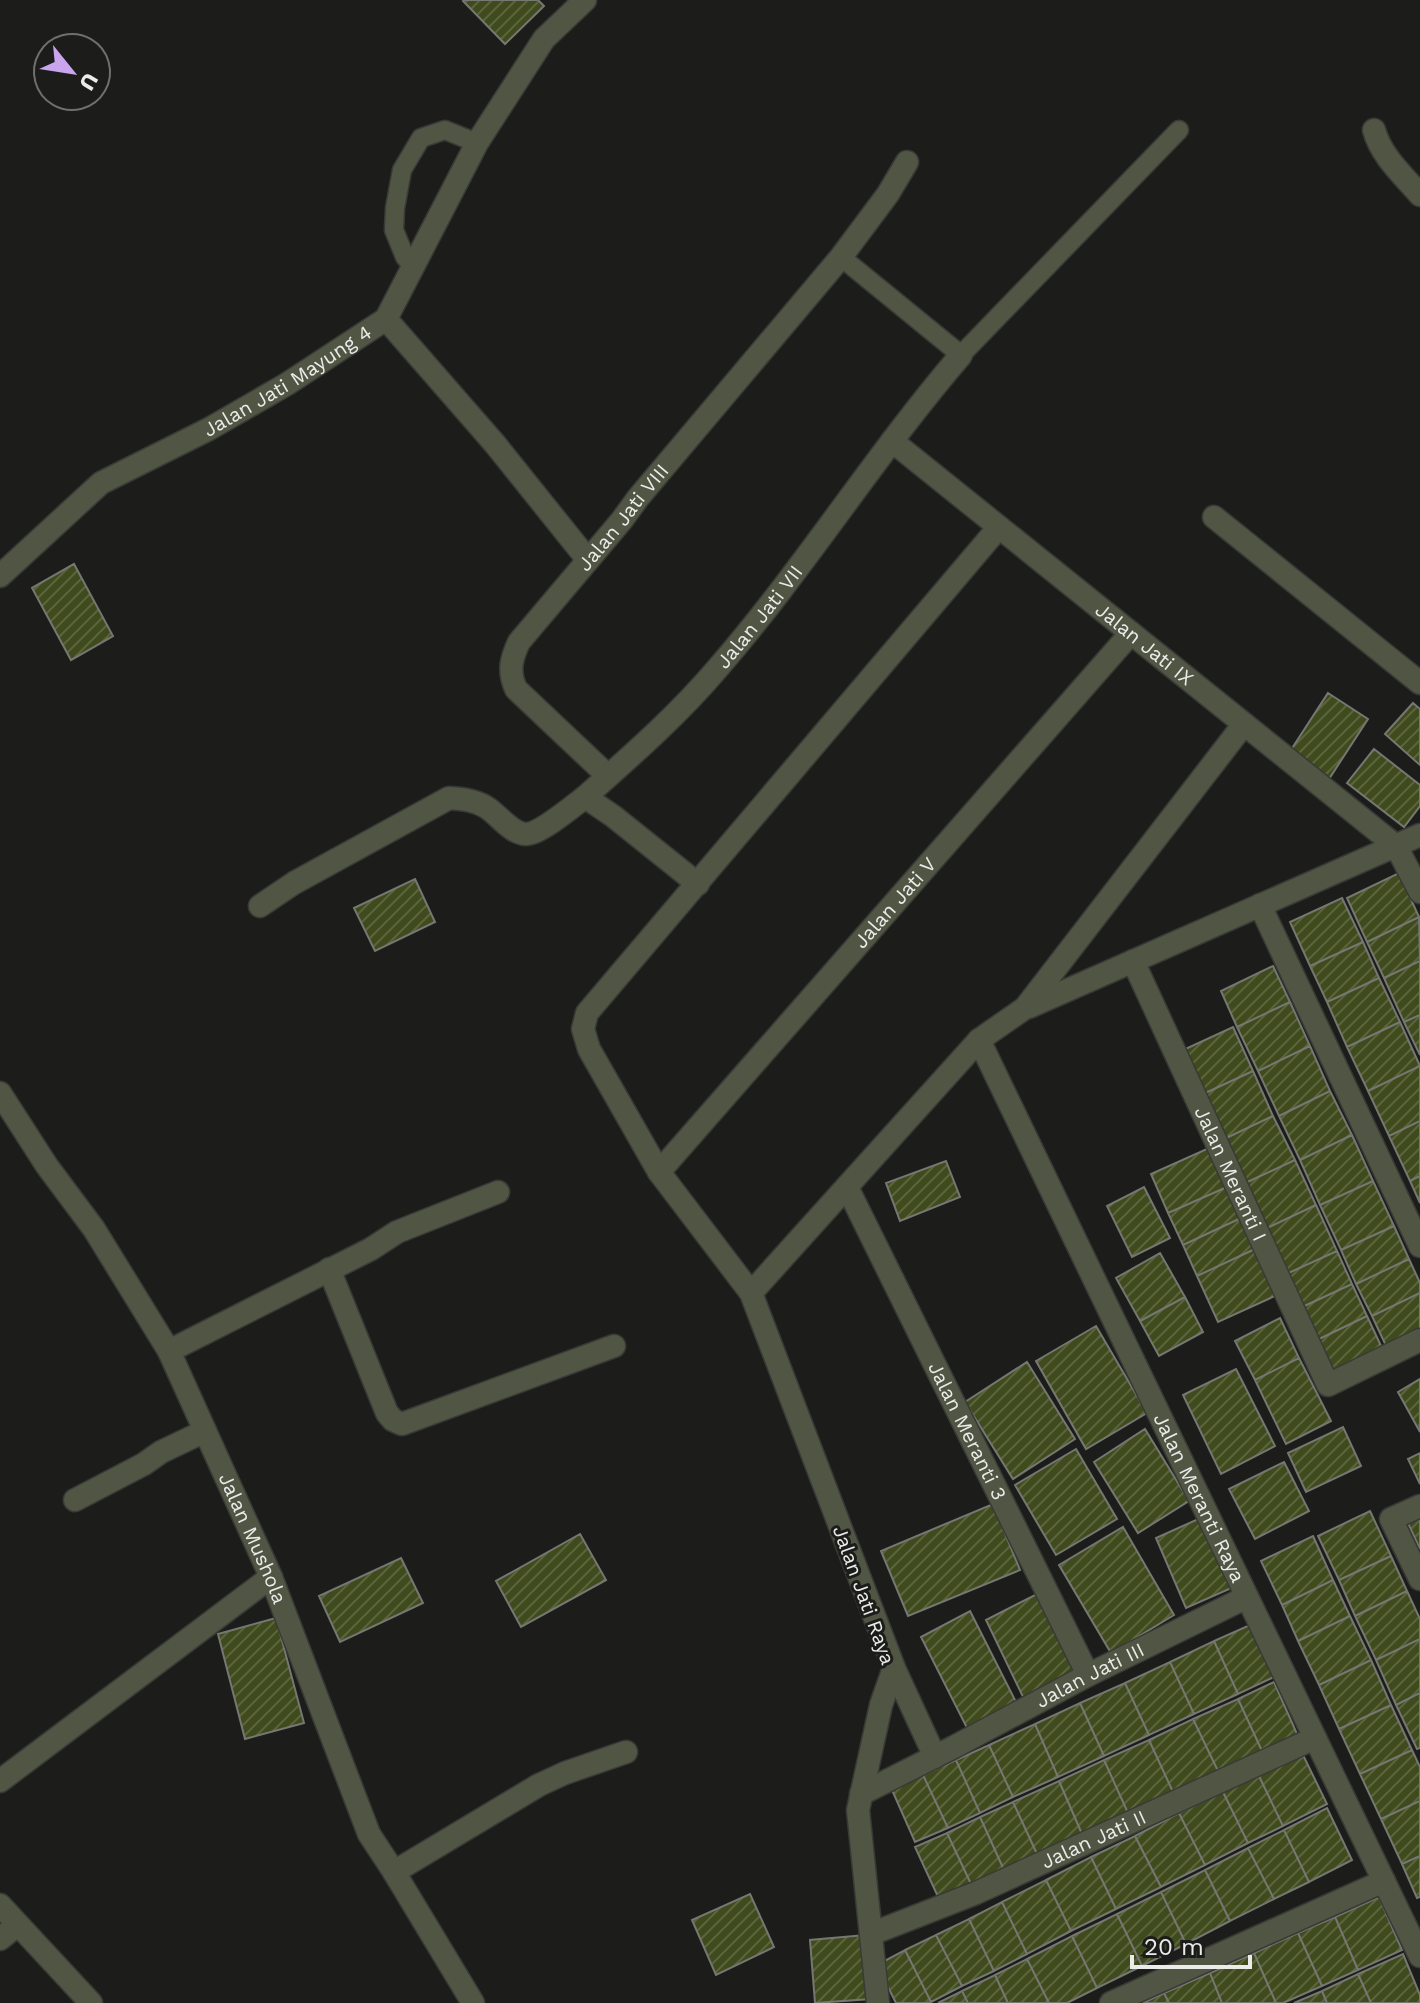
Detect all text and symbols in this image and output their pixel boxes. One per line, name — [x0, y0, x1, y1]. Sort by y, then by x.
north arrow — [32, 32, 112, 112]
text: U — [74, 69, 104, 95]
street label: Jalan Jati Mayung 4 — [199, 320, 376, 442]
street label: Jalan Jati VIII — [572, 459, 674, 576]
street label: Jalan Jati VII — [711, 560, 808, 673]
street label: Jalan Jati IX — [1091, 597, 1198, 691]
street label: Jalan Jati V — [849, 852, 941, 953]
street label: Jalan Meranti I — [1189, 1103, 1272, 1245]
street label: Jalan Meranti 3 — [923, 1358, 1012, 1504]
street label: Jalan Meranti Raya — [1148, 1409, 1250, 1586]
street label: Jalan Mushola — [214, 1469, 292, 1607]
street label: Jalan Jati Raya — [828, 1522, 900, 1668]
street label: Jalan Jati III — [1032, 1637, 1148, 1713]
street label: Jalan Jati II — [1037, 1805, 1150, 1874]
scale bar — [1132, 1919, 1250, 1969]
text: 20 m — [1144, 1933, 1204, 1961]

